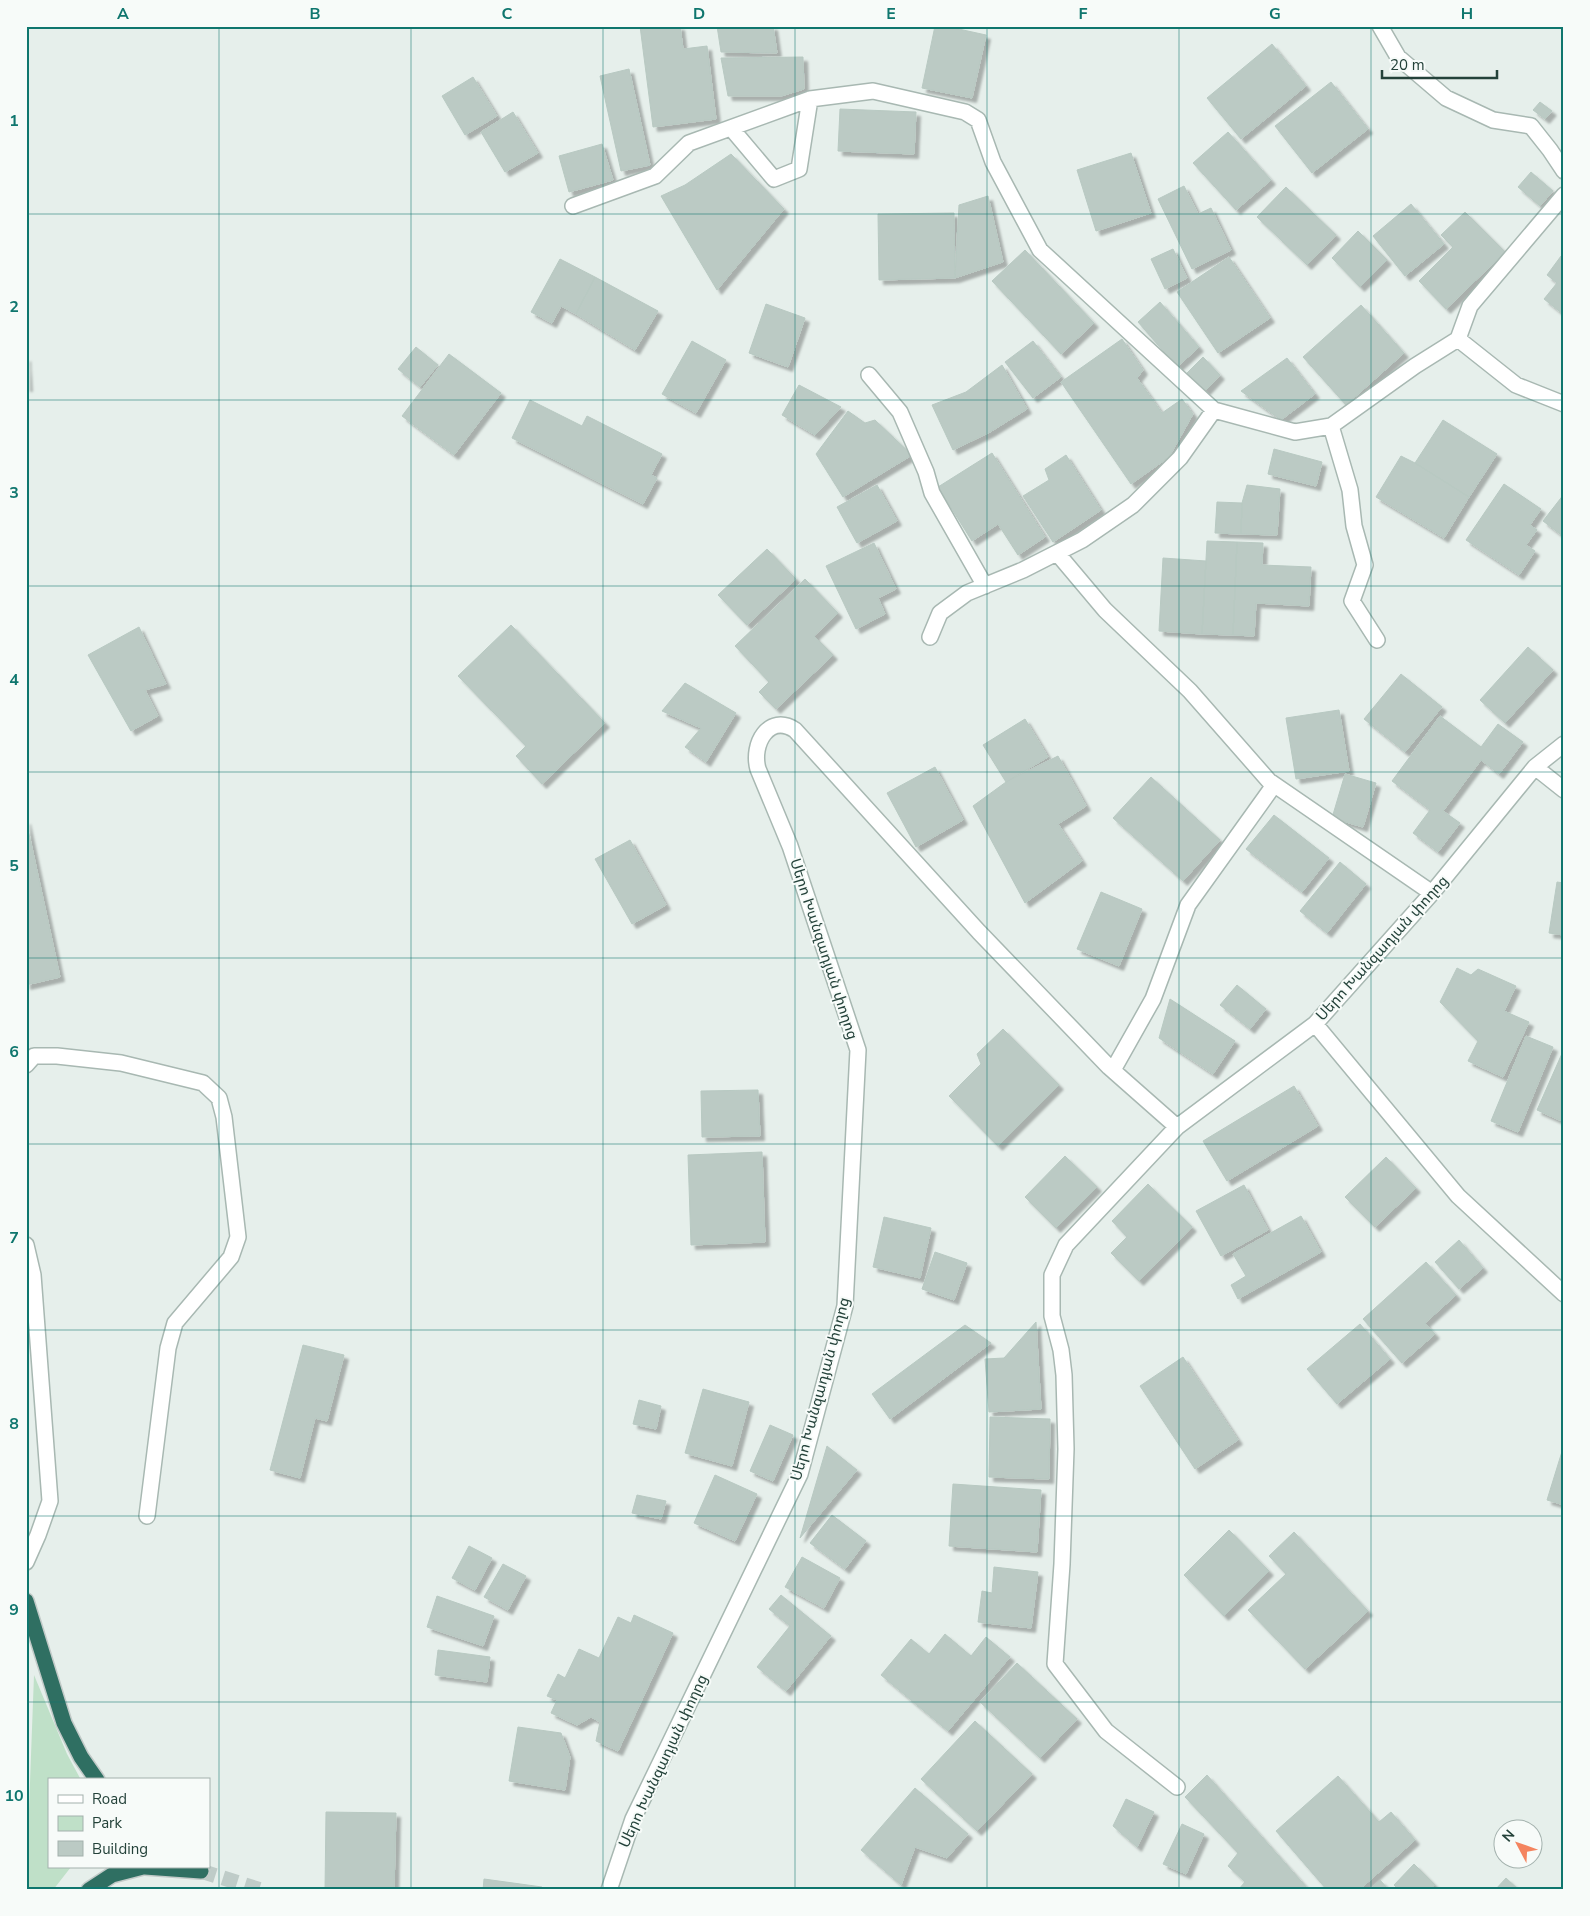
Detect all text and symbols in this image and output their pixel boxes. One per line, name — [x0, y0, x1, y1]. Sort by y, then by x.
text: A — [117, 3, 129, 25]
text: B — [309, 3, 321, 25]
text: C — [502, 3, 513, 25]
text: D — [693, 3, 705, 25]
text: E — [886, 3, 896, 25]
text: F — [1079, 3, 1088, 25]
text: G — [1269, 3, 1281, 25]
text: H — [1461, 3, 1473, 25]
scale bar — [1382, 48, 1498, 80]
text: 20 m — [1390, 55, 1425, 75]
text: 1 — [9, 110, 19, 132]
text: 2 — [9, 296, 19, 318]
text: 3 — [9, 482, 19, 504]
text: 4 — [9, 669, 19, 691]
text: 5 — [9, 855, 19, 877]
street label: Սերո Խանզադյան փողոց — [785, 856, 863, 1042]
street label: Սերո Խանզադյան փողոց — [1311, 871, 1453, 1025]
text: 6 — [9, 1041, 19, 1063]
text: 7 — [9, 1227, 19, 1249]
street label: Սերո Խանզադյան փողոց — [786, 1295, 854, 1483]
text: 8 — [9, 1413, 19, 1435]
text: 9 — [9, 1599, 19, 1621]
street label: Սերո Խանզադյան փողոց — [614, 1671, 712, 1851]
legend — [48, 1778, 210, 1868]
text: 10 — [4, 1785, 24, 1807]
text: Road — [92, 1789, 127, 1809]
text: Park — [92, 1813, 122, 1833]
north arrow — [1492, 1818, 1542, 1868]
text: N — [1498, 1826, 1519, 1846]
text: Building — [92, 1839, 148, 1859]

